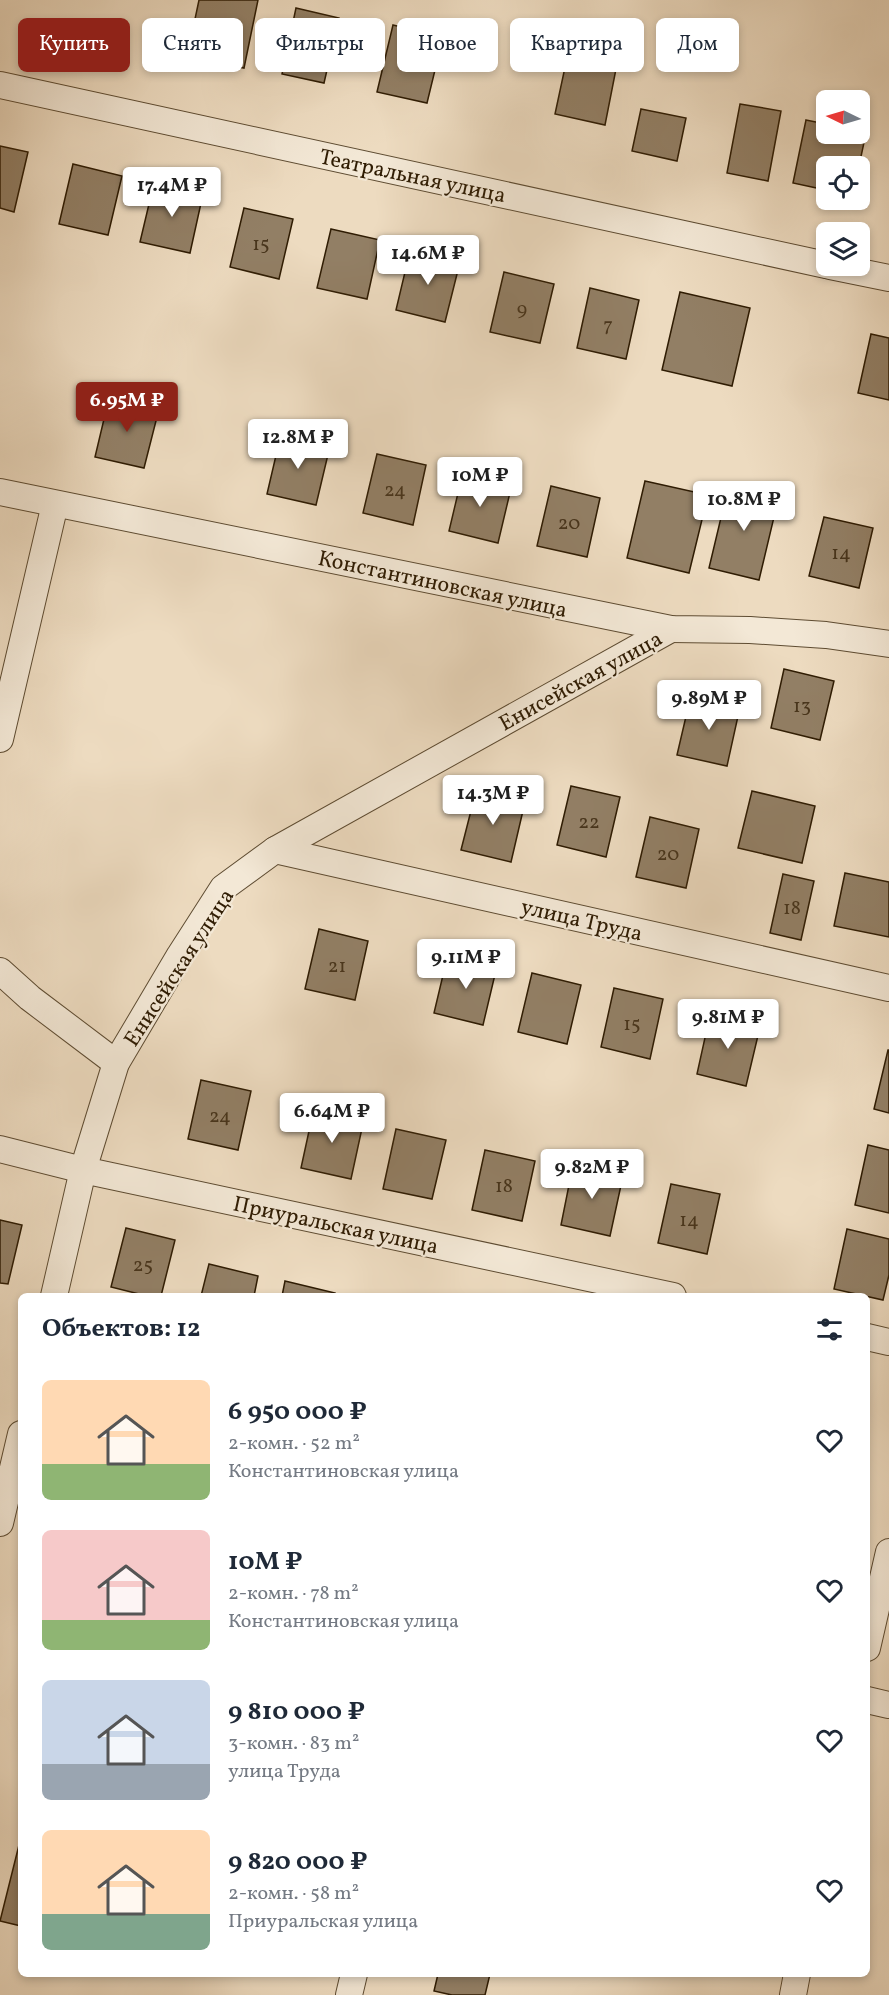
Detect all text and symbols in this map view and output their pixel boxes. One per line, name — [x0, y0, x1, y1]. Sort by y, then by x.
chip: Купить — [18, 18, 130, 72]
chip: Снять — [142, 18, 243, 72]
chip: Фильтры — [255, 18, 385, 72]
chip: Новое — [397, 18, 498, 72]
chip: Квартира — [510, 18, 644, 72]
chip: Дом — [656, 18, 739, 72]
north arrow — [816, 90, 870, 144]
map controls — [816, 90, 870, 276]
street label: Театральная улица — [316, 143, 509, 212]
button: locate — [816, 156, 870, 210]
pin: 17.4M ₽ — [117, 167, 227, 218]
text: 17.4M ₽ — [137, 172, 207, 200]
button: layers — [816, 222, 870, 276]
house number: 15 — [252, 231, 270, 259]
pin: 14.6M ₽ — [373, 235, 483, 286]
text: 14.6M ₽ — [391, 240, 465, 268]
house number: 9 — [517, 296, 527, 324]
house number: 7 — [603, 312, 613, 340]
pin: 6.95M ₽ — [72, 382, 182, 433]
text: 6.95M ₽ — [90, 387, 164, 415]
pin: 12.8M ₽ — [243, 419, 353, 470]
text: 12.8M ₽ — [262, 424, 334, 452]
pin: 10M ₽ — [438, 457, 522, 508]
text: 10M ₽ — [451, 462, 509, 490]
house number: 24 — [384, 477, 406, 505]
pin: 10.8M ₽ — [689, 481, 799, 532]
text: 10.8M ₽ — [707, 486, 781, 514]
house number: 20 — [558, 510, 580, 538]
house number: 14 — [831, 540, 851, 568]
street label: Константиновская улица — [315, 544, 570, 627]
street label: Енисейская улица — [494, 624, 669, 740]
pin: 9.89M ₽ — [654, 680, 764, 731]
text: 9.89M ₽ — [671, 685, 747, 713]
house number: 13 — [793, 693, 811, 721]
pin: 14.3M ₽ — [438, 775, 548, 826]
text: 14.3M ₽ — [457, 780, 529, 808]
house number: 22 — [578, 809, 600, 837]
house number: 20 — [657, 841, 679, 869]
street label: Енисейская улица — [117, 883, 243, 1053]
street label: улица Труда — [518, 892, 645, 950]
house number: 18 — [783, 895, 801, 923]
pin: 9.11M ₽ — [411, 939, 521, 990]
text: 9.11M ₽ — [431, 944, 501, 972]
house number: 21 — [328, 953, 346, 981]
pin: 9.81M ₽ — [673, 999, 783, 1050]
text: 9.81M ₽ — [692, 1004, 764, 1032]
house number: 15 — [623, 1011, 641, 1039]
pin: 6.64M ₽ — [277, 1093, 387, 1144]
text: 6.64M ₽ — [294, 1098, 370, 1126]
house number: 24 — [209, 1103, 231, 1131]
pin: 9.82M ₽ — [537, 1149, 647, 1200]
text: 9.82M ₽ — [555, 1154, 629, 1182]
house number: 18 — [495, 1173, 513, 1201]
street label: Приуральская улица — [230, 1190, 441, 1263]
house number: 14 — [679, 1207, 699, 1235]
house number: 25 — [133, 1252, 153, 1280]
text: Объектов: 12 — [42, 1311, 200, 1347]
icon: filters — [813, 1313, 846, 1346]
text: 6 950 000 ₽ — [228, 1394, 367, 1430]
icon: home — [90, 1404, 162, 1476]
icon: heart — [813, 1424, 846, 1457]
text: 2-комн. · 52 m² — [228, 1430, 360, 1458]
text: Константиновская улица — [228, 1458, 459, 1486]
text: 10M ₽ — [228, 1544, 303, 1580]
icon: home — [90, 1554, 162, 1626]
icon: heart — [813, 1574, 846, 1607]
text: 2-комн. · 78 m² — [228, 1580, 359, 1608]
text: Константиновская улица — [228, 1608, 459, 1636]
text: 9 810 000 ₽ — [228, 1694, 365, 1730]
icon: home — [90, 1704, 162, 1776]
icon: heart — [813, 1724, 846, 1757]
text: 3-комн. · 83 m² — [228, 1730, 359, 1758]
text: улица Труда — [228, 1758, 341, 1786]
text: 9 820 000 ₽ — [228, 1844, 368, 1880]
icon: home — [90, 1854, 162, 1926]
icon: heart — [813, 1874, 846, 1907]
text: 2-комн. · 58 m² — [228, 1880, 359, 1908]
text: Приуральская улица — [228, 1908, 418, 1936]

